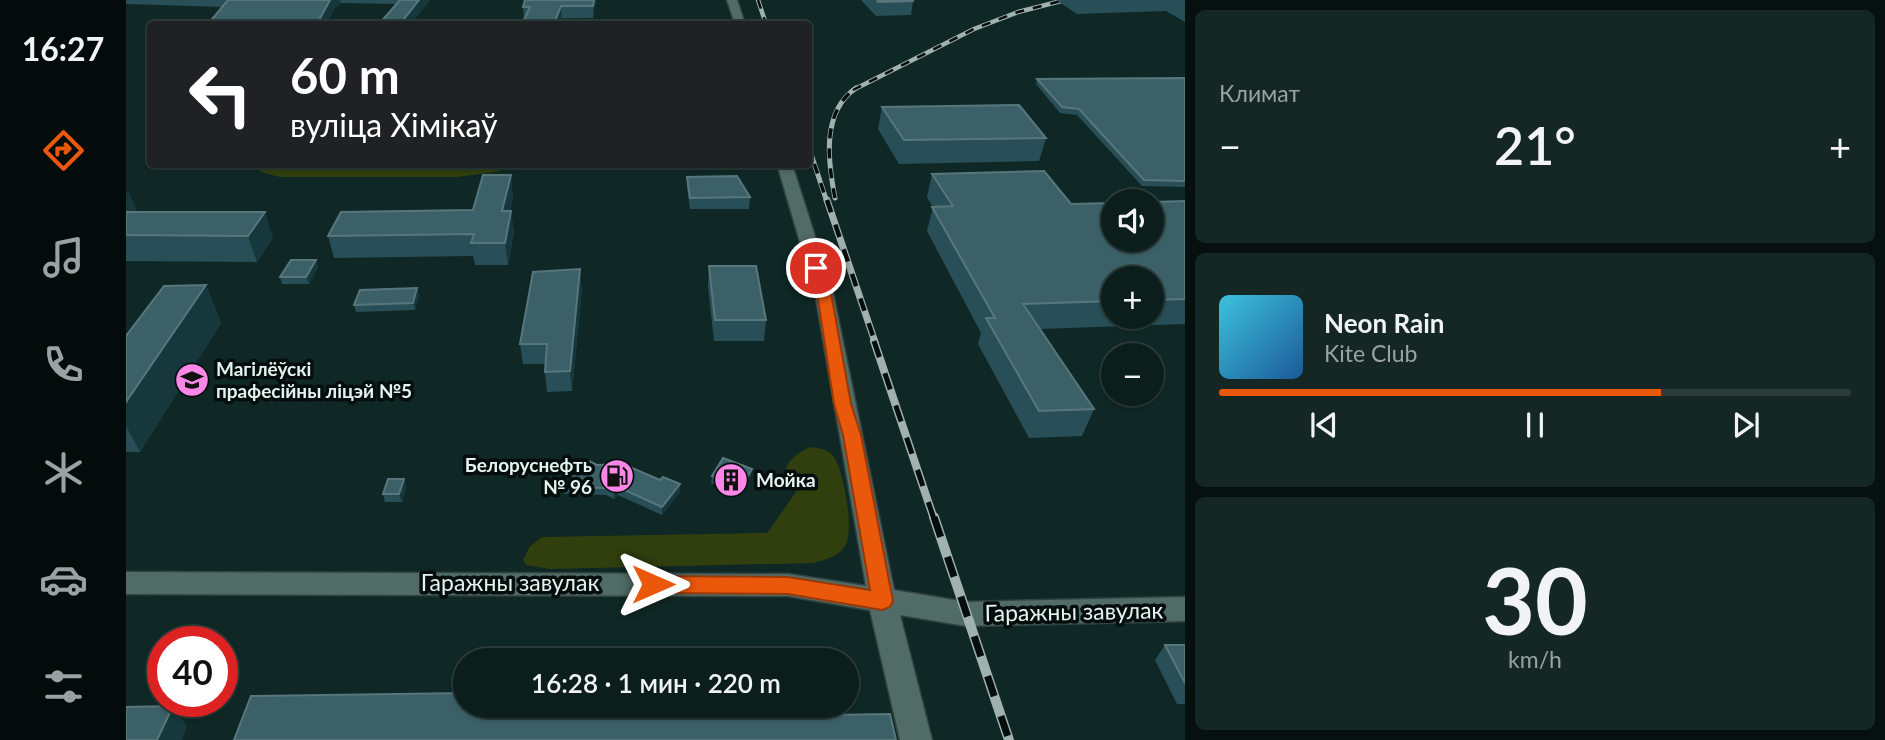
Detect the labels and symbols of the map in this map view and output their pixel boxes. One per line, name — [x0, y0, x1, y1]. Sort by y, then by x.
pin — [786, 238, 846, 298]
place label: Магілёўскі прафесійны ліцэй №5 — [216, 357, 412, 402]
school or university icon: Магілёўскі прафесійны ліцэй №5 — [173, 361, 211, 399]
place label: Белоруснефть № 96 — [465, 453, 592, 498]
fuel station icon: Белоруснефть № 96 — [598, 457, 636, 495]
building icon: Мойка — [712, 461, 750, 499]
place label: Мойка — [756, 468, 816, 491]
position arrow — [616, 547, 690, 621]
street label: Гаражны завулак — [421, 568, 599, 596]
street label: Гаражны завулак — [984, 595, 1164, 627]
speed limit sign: 40 — [147, 626, 238, 717]

